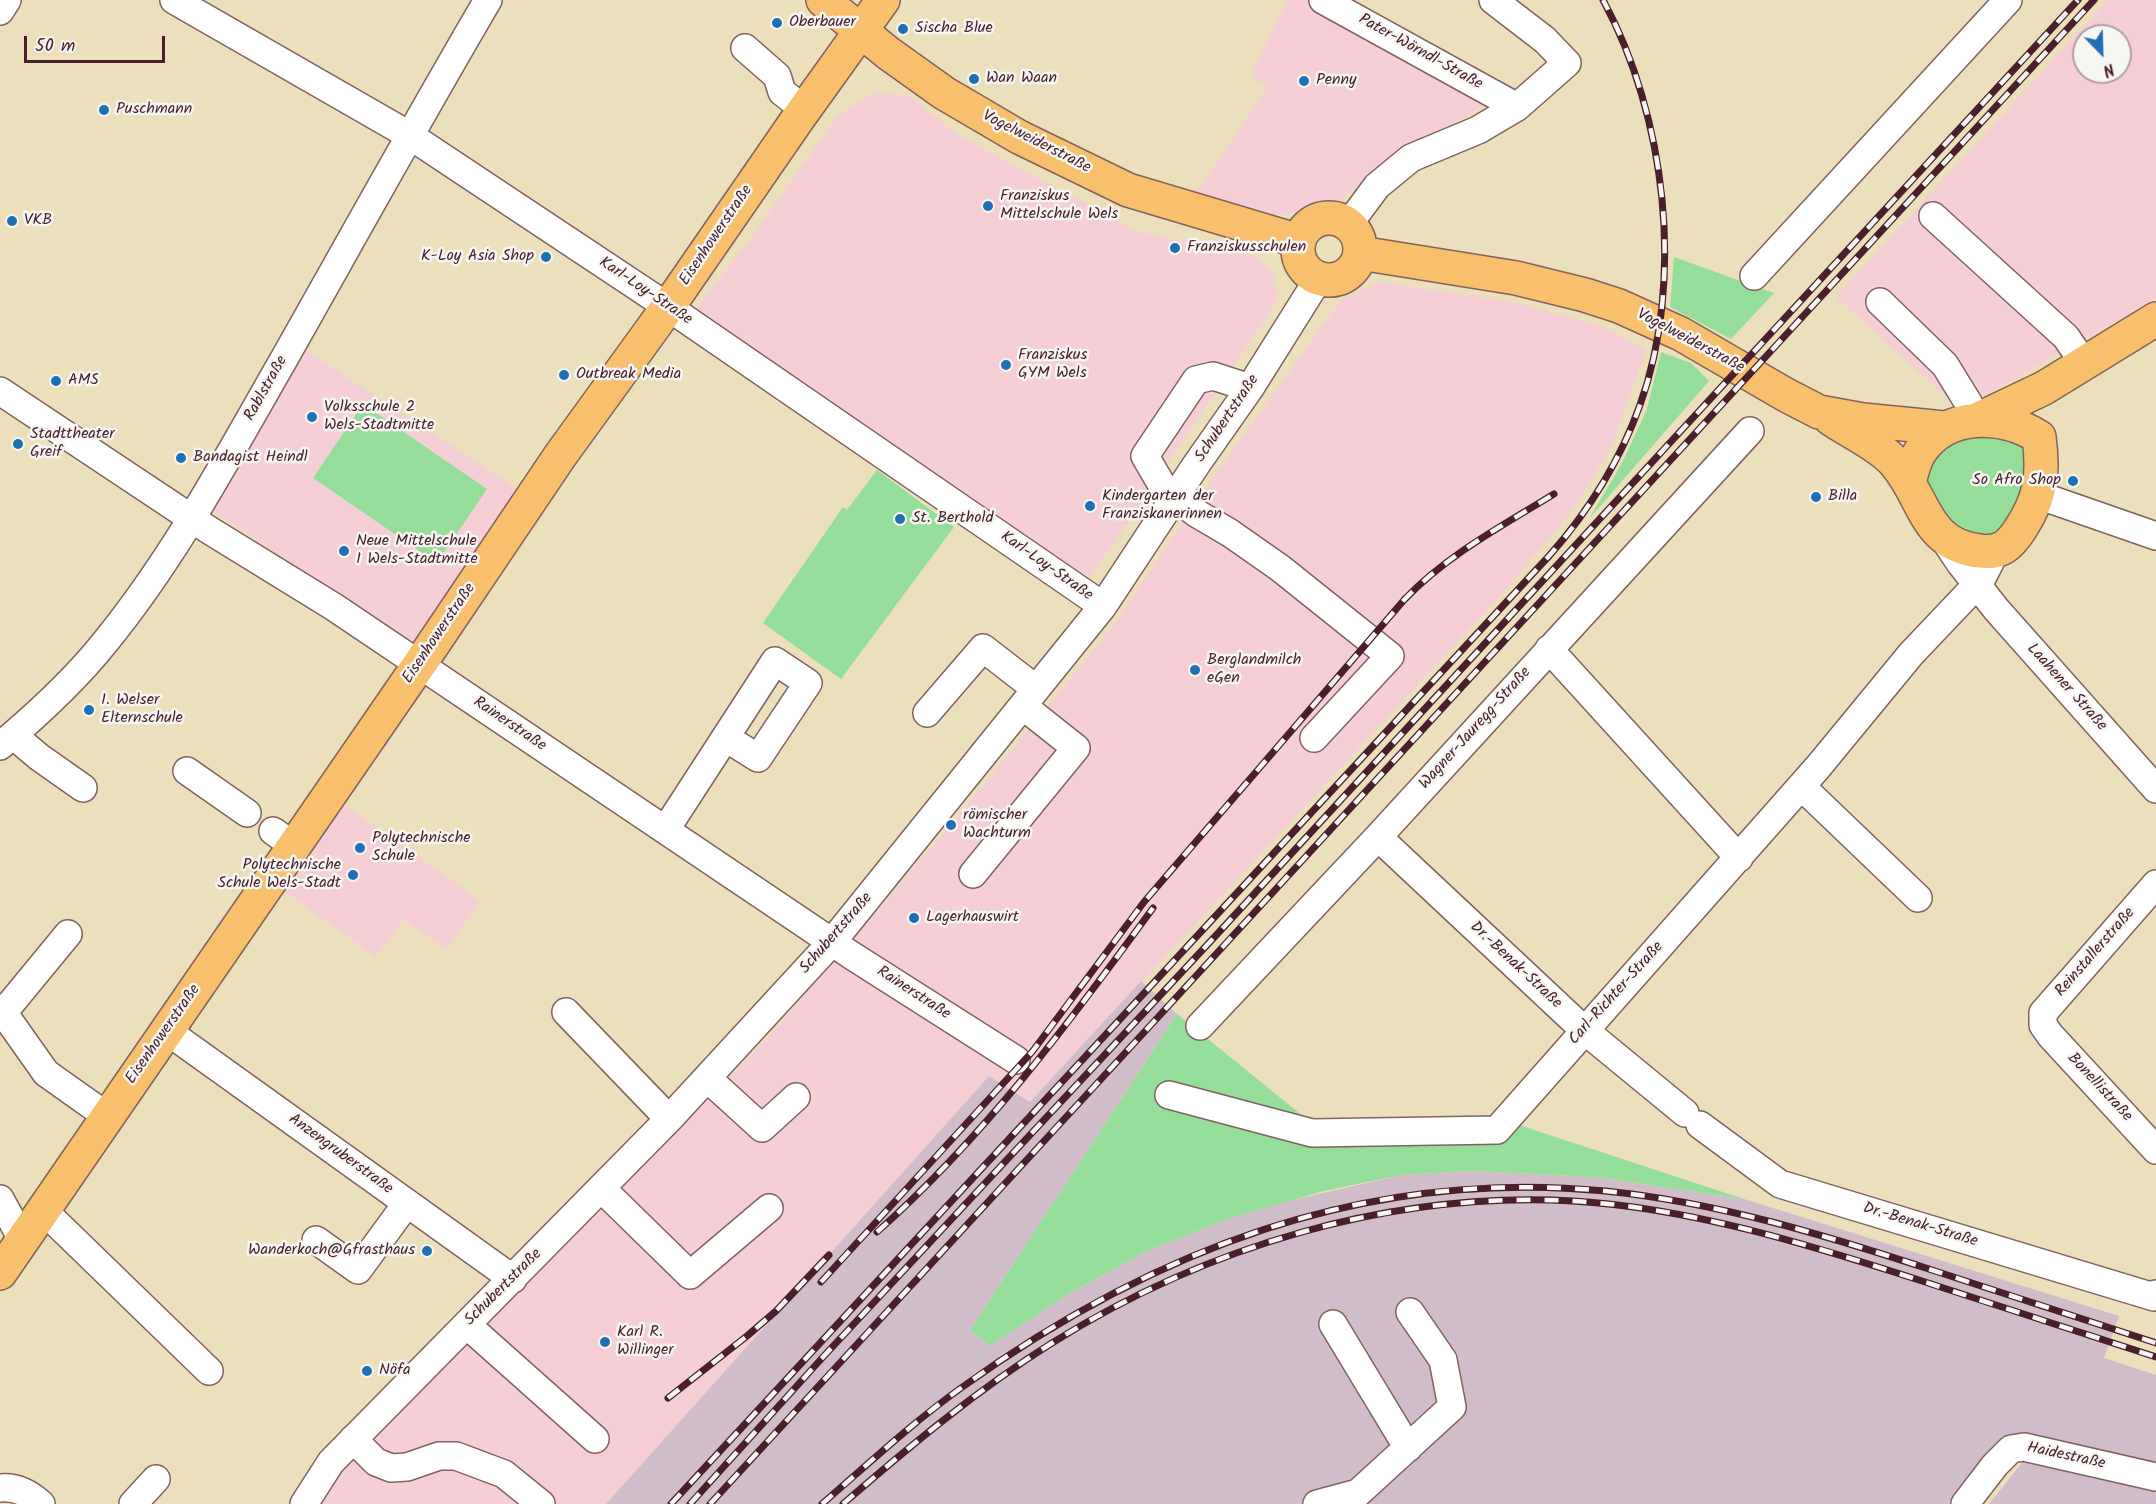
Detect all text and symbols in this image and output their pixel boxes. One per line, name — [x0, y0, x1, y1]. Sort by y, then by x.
street label: Pater-Wörndl-Straße — [1355, 11, 1485, 95]
place label: Oberbauer — [789, 13, 856, 33]
marker: Oberbauer — [770, 16, 784, 30]
place label: Sischa Blue — [915, 19, 993, 39]
marker: Sischa Blue — [896, 22, 910, 36]
scale bar — [27, 24, 168, 62]
north arrow — [2072, 24, 2132, 84]
text: 50 m — [35, 32, 75, 61]
text: N — [2099, 56, 2118, 83]
place label: Wan Waan — [986, 69, 1057, 89]
place label: Penny — [1316, 71, 1356, 91]
marker: Wan Waan — [967, 72, 981, 86]
marker: Penny — [1297, 74, 1311, 88]
place label: Puschmann — [116, 100, 192, 120]
marker: Puschmann — [97, 103, 111, 117]
street label: Vogelweiderstraße — [979, 107, 1093, 179]
street label: Eisenhowerstraße — [676, 182, 758, 290]
place label: Franziskus Mittelschule Wels — [1000, 187, 1118, 225]
marker: Franziskus Mittelschule Wels — [981, 199, 995, 213]
place label: VKB — [24, 211, 52, 231]
marker: VKB — [5, 214, 19, 228]
place label: Franziskusschulen — [1187, 238, 1306, 258]
marker: Franziskusschulen — [1168, 241, 1182, 255]
place label: K-Loy Asia Shop — [421, 247, 534, 267]
marker: K-Loy Asia Shop — [539, 250, 553, 264]
street label: Karl-Loy-Straße — [595, 254, 695, 330]
street label: Vogelweiderstraße — [1633, 306, 1747, 378]
place label: Franziskus GYM Wels — [1018, 346, 1087, 384]
street label: Rablstraße — [241, 353, 293, 425]
marker: Franziskus GYM Wels — [999, 358, 1013, 372]
place label: Outbreak Media — [576, 365, 681, 385]
marker: Outbreak Media — [557, 368, 571, 382]
place label: AMS — [68, 371, 99, 391]
street label: Schubertstraße — [1192, 372, 1264, 466]
marker: AMS — [49, 374, 63, 388]
place label: Volksschule 2 Wels-Stadtmitte — [324, 398, 434, 436]
marker: Volksschule 2 Wels-Stadtmitte — [305, 410, 319, 424]
place label: Stadttheater Greif — [30, 425, 115, 463]
marker: Stadttheater Greif — [11, 437, 25, 451]
place label: Bandagist Heindl — [193, 448, 308, 468]
marker: Bandagist Heindl — [174, 451, 188, 465]
place label: So Afro Shop — [1972, 471, 2061, 491]
marker: So Afro Shop — [2066, 474, 2080, 488]
place label: Kindergarten der Franziskanerinnen — [1102, 487, 1222, 525]
place label: Billa — [1828, 487, 1857, 507]
marker: Billa — [1809, 490, 1823, 504]
marker: Kindergarten der Franziskanerinnen — [1083, 499, 1097, 513]
place label: St. Berthold — [912, 509, 994, 529]
marker: St. Berthold — [893, 512, 907, 526]
street label: Karl-Loy-Straße — [996, 528, 1096, 606]
place label: Neue Mittelschule 1 Wels-Stadtmitte — [356, 532, 478, 570]
marker: Neue Mittelschule 1 Wels-Stadtmitte — [337, 544, 351, 558]
street label: Eisenhowerstraße — [399, 580, 481, 688]
street label: Laahener Straße — [2022, 640, 2110, 736]
place label: Berglandmilch eGen — [1207, 651, 1301, 689]
marker: Berglandmilch eGen — [1188, 663, 1202, 677]
street label: Wagner-Jauregg-Straße — [1416, 664, 1536, 794]
place label: 1. Welser Elternschule — [101, 691, 183, 729]
street label: Rainerstraße — [469, 694, 549, 756]
marker: 1. Welser Elternschule — [82, 703, 96, 717]
place label: römischer Wachturm — [963, 806, 1031, 844]
marker: römischer Wachturm — [944, 818, 958, 832]
place label: Polytechnische Schule — [372, 829, 470, 867]
marker: Polytechnische Schule — [353, 841, 367, 855]
place label: Polytechnische Schule Wels-Stadt — [217, 856, 341, 894]
marker: Polytechnische Schule Wels-Stadt — [346, 868, 360, 882]
street label: Schubertstraße — [797, 889, 877, 979]
street label: Reinstallerstraße — [2052, 904, 2140, 1002]
place label: Lagerhauswirt — [926, 908, 1019, 928]
marker: Lagerhauswirt — [907, 911, 921, 925]
street label: Dr.-Benak-Straße — [1465, 918, 1565, 1014]
street label: Carl-Richter-Straße — [1566, 938, 1668, 1050]
street label: Rainerstraße — [873, 963, 953, 1025]
street label: Eisenhowerstraße — [123, 982, 205, 1088]
street label: Bonellistraße — [2062, 1050, 2136, 1126]
street label: Anzengruberstraße — [284, 1111, 396, 1199]
street label: Dr.-Benak-Straße — [1860, 1199, 1980, 1253]
place label: Wanderkoch@Gfrasthaus — [248, 1241, 415, 1261]
marker: Wanderkoch@Gfrasthaus — [420, 1244, 434, 1258]
street label: Schubertstraße — [461, 1245, 547, 1331]
place label: Karl R. Willinger — [617, 1323, 674, 1361]
marker: Karl R. Willinger — [598, 1335, 612, 1349]
place label: Nöfa — [379, 1361, 411, 1381]
marker: Nöfa — [360, 1364, 374, 1378]
street label: Haidestraße — [2025, 1439, 2107, 1475]

